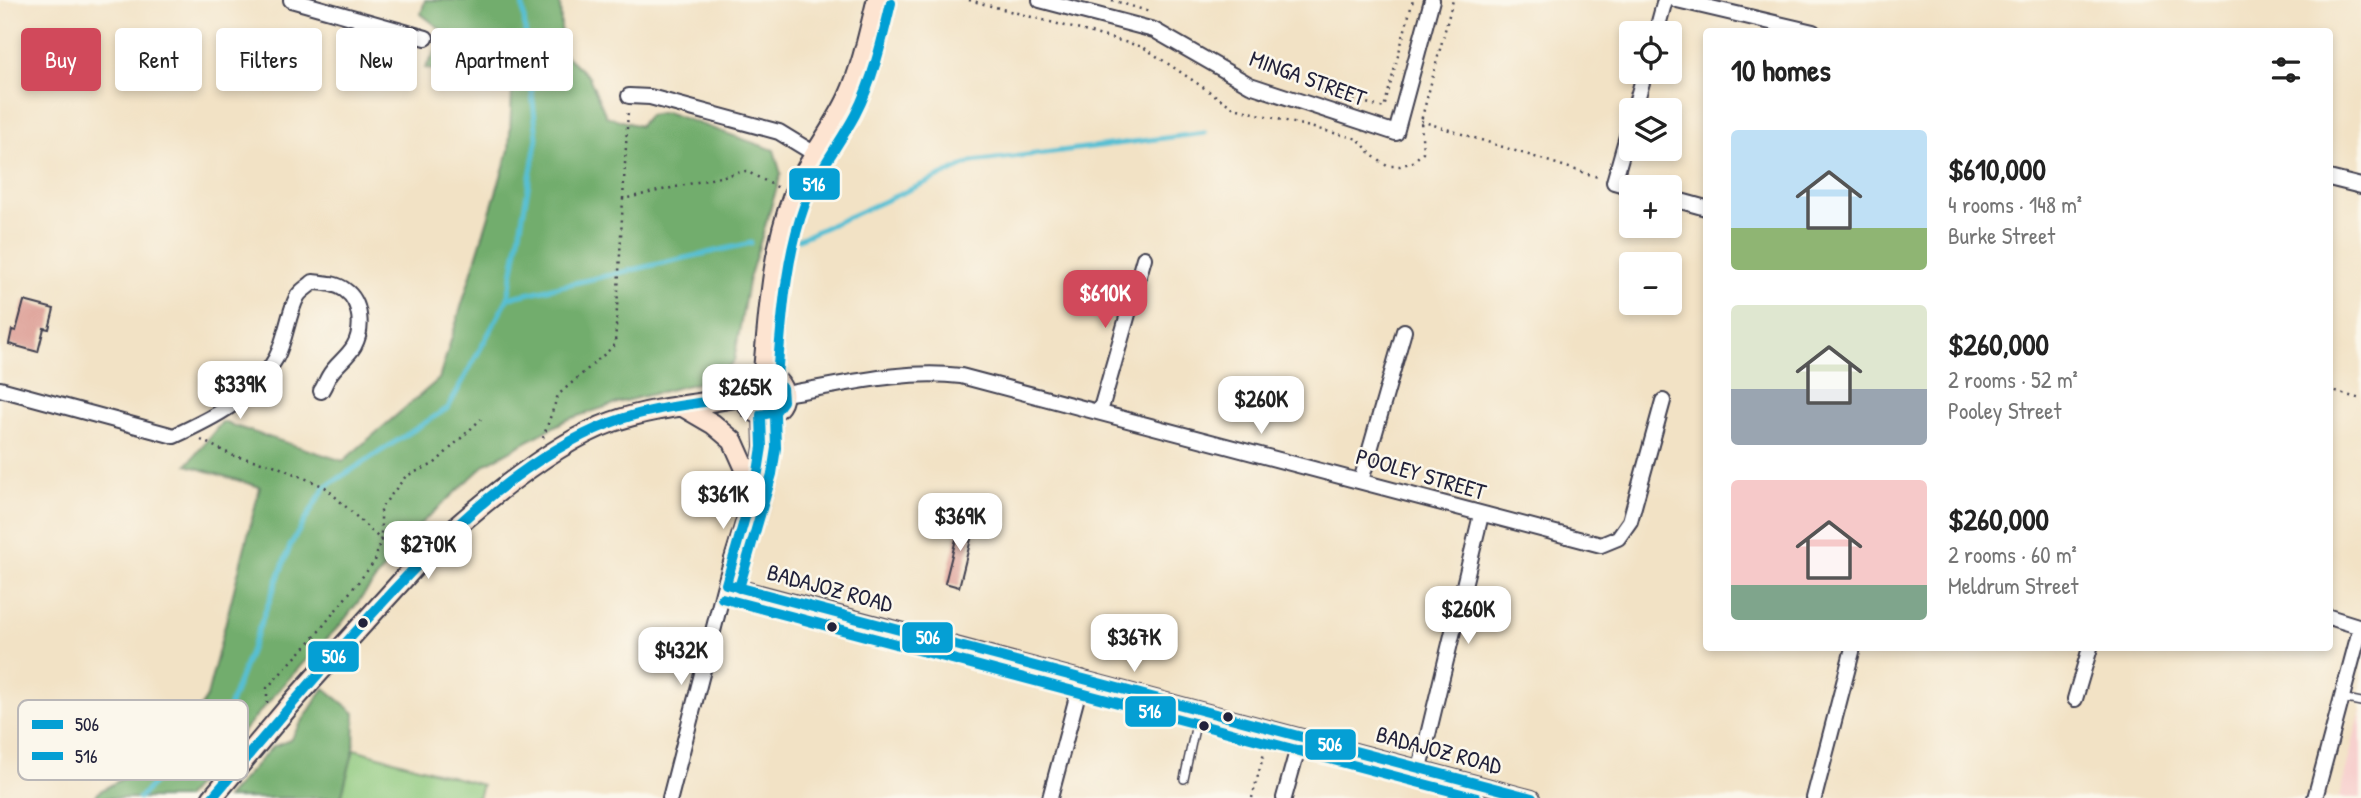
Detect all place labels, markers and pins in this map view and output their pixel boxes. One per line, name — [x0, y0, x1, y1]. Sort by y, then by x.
pin: $610K — [1056, 270, 1154, 330]
pin: $339K — [191, 362, 289, 421]
pin: $265K — [696, 364, 794, 424]
pin: $260K — [1212, 376, 1310, 436]
pin: $361K — [674, 472, 772, 531]
pin: $369K — [911, 494, 1009, 553]
pin: $270K — [379, 522, 477, 581]
pin: $260K — [1419, 586, 1517, 646]
pin: $367K — [1085, 614, 1183, 674]
unlabelled marker — [356, 616, 370, 630]
unlabelled marker — [825, 620, 839, 634]
pin: $432K — [632, 628, 730, 687]
unlabelled marker — [1221, 710, 1235, 724]
unlabelled marker — [1197, 719, 1211, 733]

